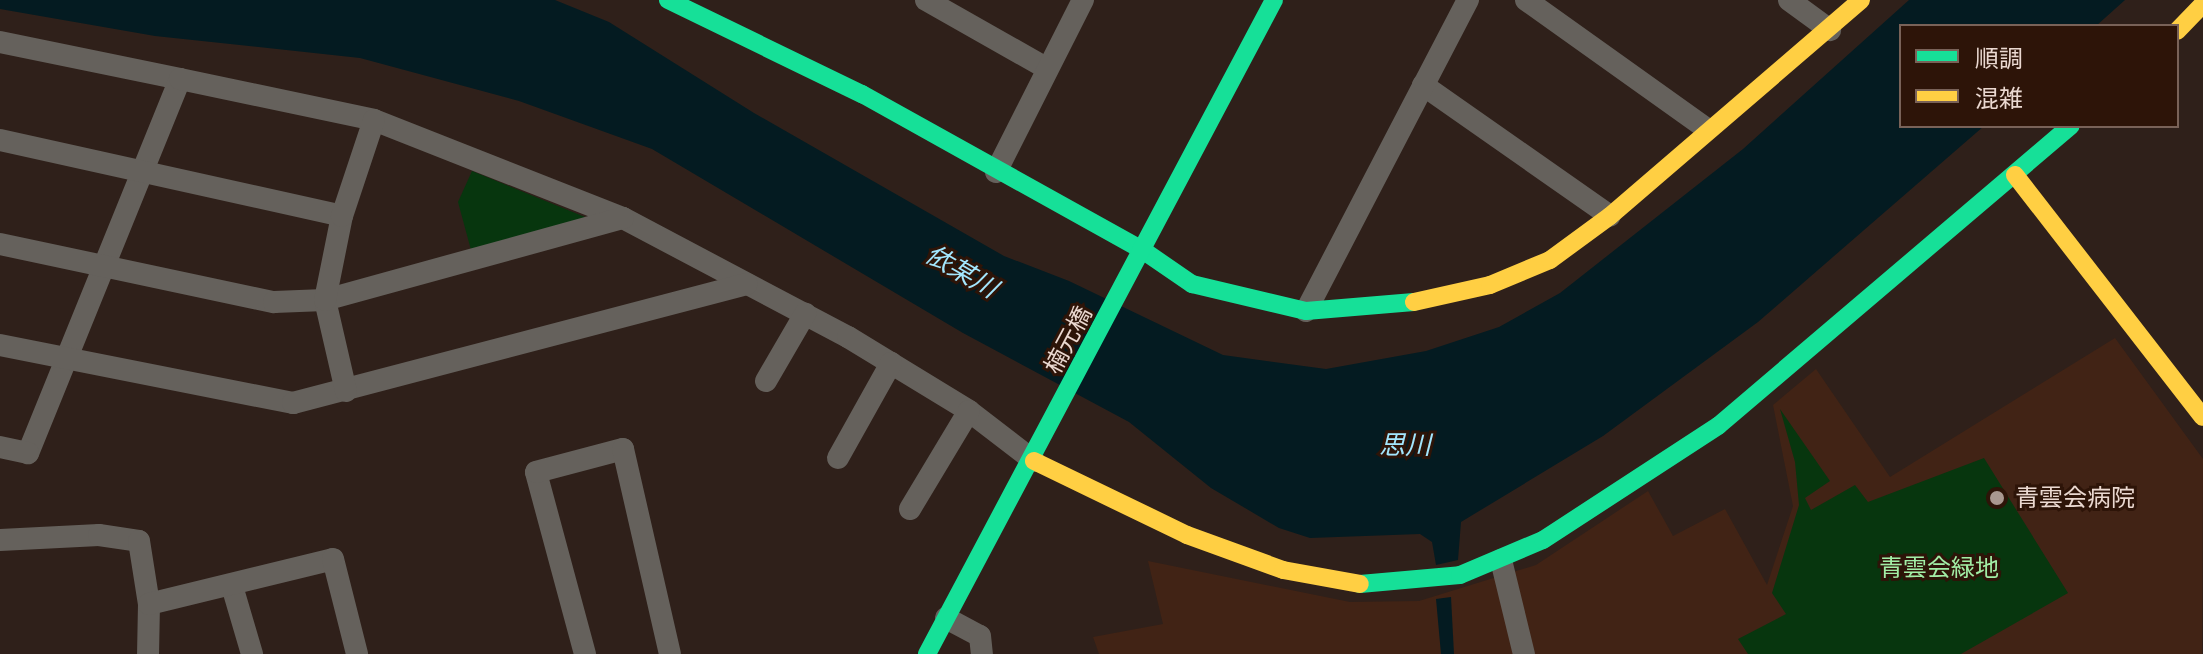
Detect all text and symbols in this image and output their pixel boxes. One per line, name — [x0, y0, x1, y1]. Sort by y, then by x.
legend — [1899, 24, 2179, 128]
text: 順調 — [1975, 43, 2023, 74]
text: 混雑 — [1975, 83, 2023, 114]
water label: 依某川 — [919, 239, 1003, 305]
street label: 楠元橋 — [1038, 301, 1098, 379]
water label: 思川 — [1379, 430, 1431, 462]
place label: 青雲会病院 — [2015, 484, 2135, 512]
marker: 青雲会病院 — [1986, 487, 2008, 509]
park label: 青雲会緑地 — [1879, 554, 1999, 582]

